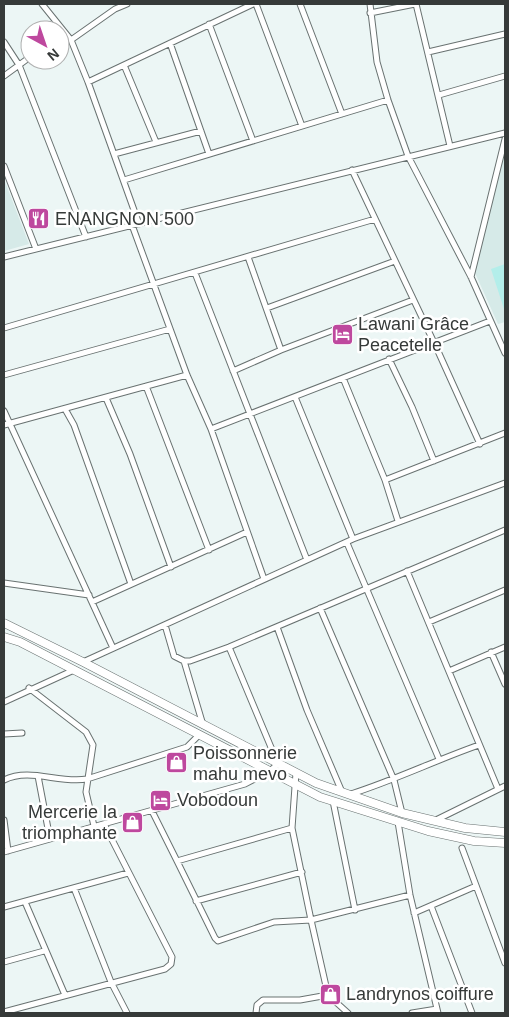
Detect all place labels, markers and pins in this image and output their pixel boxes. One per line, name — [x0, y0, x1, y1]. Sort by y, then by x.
restaurant icon: ENANGNON 500 — [27, 207, 51, 231]
place label: ENANGNON 500 — [55, 209, 194, 229]
place label: Lawani Grâce Peacetelle — [358, 314, 469, 355]
hotel icon: Lawani Grâce Peacetelle — [330, 322, 354, 346]
place label: Poissonnerie mahu mevo — [193, 743, 297, 784]
shop icon: Poissonnerie mahu mevo — [165, 751, 189, 775]
hotel icon: Vobodoun — [149, 788, 173, 812]
place label: Vobodoun — [177, 790, 258, 810]
place label: Mercerie la triomphante — [22, 802, 118, 843]
shop icon: Mercerie la triomphante — [121, 810, 145, 834]
shop icon: Landrynos coiffure — [318, 982, 342, 1006]
place label: Landrynos coiffure — [346, 984, 494, 1004]

